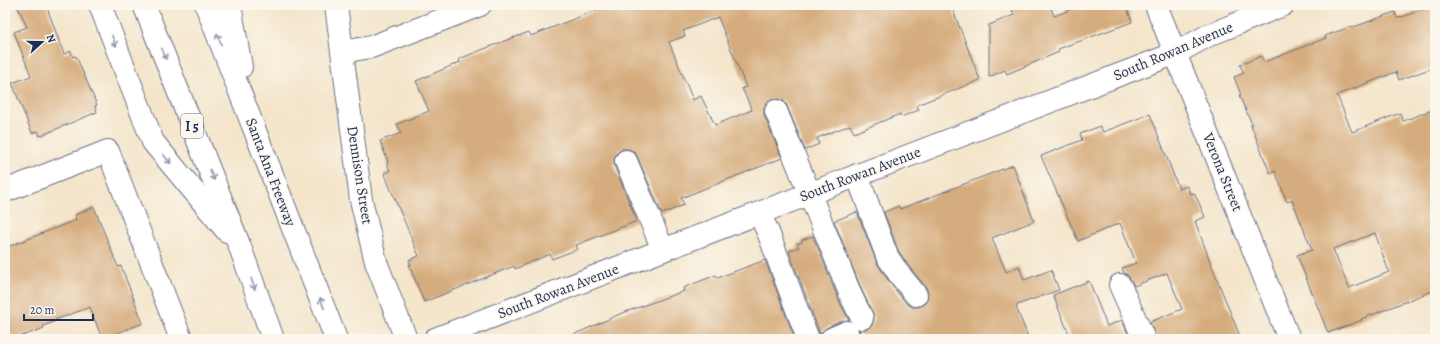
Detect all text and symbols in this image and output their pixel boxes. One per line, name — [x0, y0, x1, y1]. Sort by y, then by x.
street label: South Rowan Avenue — [1110, 17, 1236, 85]
north arrow — [22, 22, 62, 62]
text: N — [42, 32, 59, 45]
one-way arrow — [215, 33, 223, 45]
one-way arrow — [111, 35, 119, 47]
one-way arrow — [160, 48, 168, 60]
road number: I 5 — [181, 114, 203, 138]
street label: Santa Ana Freeway — [241, 115, 301, 229]
street label: Dennison Street — [342, 124, 378, 226]
street label: Verona Street — [1198, 129, 1248, 214]
street label: South Rowan Avenue — [797, 142, 924, 206]
one-way arrow — [163, 154, 172, 164]
one-way arrow — [208, 168, 216, 180]
street label: South Rowan Avenue — [495, 259, 622, 323]
one-way arrow — [249, 277, 257, 289]
scale bar — [24, 296, 93, 322]
one-way arrow — [318, 297, 325, 309]
text: 20 m — [30, 302, 54, 318]

